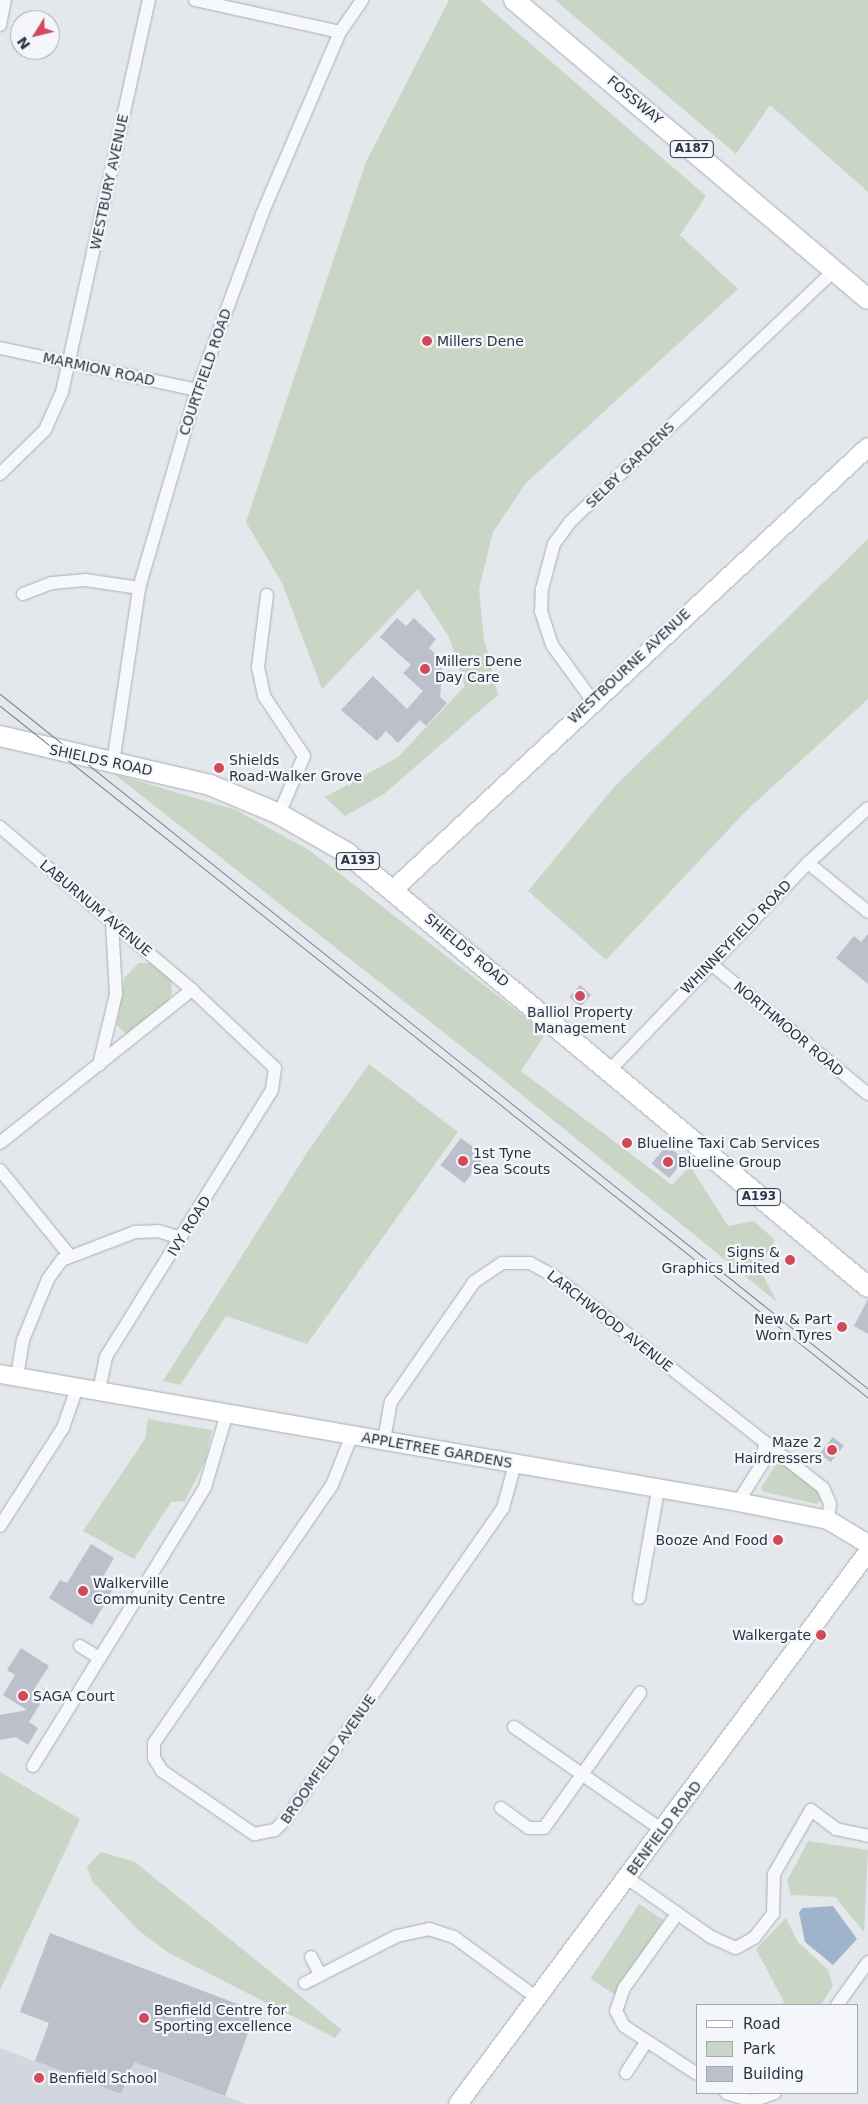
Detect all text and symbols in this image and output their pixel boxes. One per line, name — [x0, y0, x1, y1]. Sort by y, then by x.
north arrow — [10, 10, 60, 60]
text: N — [14, 34, 34, 53]
street label: FOSSWAY — [604, 72, 666, 128]
street label: WESTBURY AVENUE — [86, 113, 132, 251]
road number: A187 — [670, 140, 714, 158]
street label: COURTFIELD ROAD — [175, 306, 235, 438]
place label: Millers Dene — [437, 333, 524, 349]
marker: Millers Dene — [421, 335, 433, 347]
street label: MARMION ROAD — [41, 349, 157, 389]
street label: SELBY GARDENS — [582, 418, 678, 512]
street label: WESTBOURNE AVENUE — [564, 605, 694, 727]
place label: Millers Dene Day Care — [435, 653, 522, 686]
marker: Millers Dene Day Care — [419, 663, 431, 675]
street label: SHIELDS ROAD — [48, 741, 154, 779]
place label: Shields Road-Walker Grove — [229, 752, 362, 784]
marker: Shields Road-Walker Grove — [213, 762, 225, 774]
road number: A193 — [336, 851, 380, 870]
street label: LABURNUM AVENUE — [37, 856, 155, 960]
street label: WHINNEYFIELD ROAD — [677, 877, 795, 997]
street label: SHIELDS ROAD — [421, 910, 513, 990]
street label: NORTHMOOR ROAD — [731, 978, 847, 1080]
marker: Balliol Property Management — [574, 990, 586, 1002]
place label: Balliol Property Management — [527, 1004, 633, 1036]
place label: Blueline Taxi Cab Services — [637, 1135, 820, 1151]
marker: Blueline Taxi Cab Services — [621, 1137, 633, 1149]
place label: 1st Tyne Sea Scouts — [473, 1145, 550, 1178]
place label: Blueline Group — [678, 1154, 781, 1170]
marker: 1st Tyne Sea Scouts — [457, 1155, 469, 1167]
marker: Blueline Group — [662, 1156, 674, 1168]
road number: A193 — [736, 1188, 782, 1206]
street label: IVY ROAD — [164, 1193, 214, 1259]
place label: Signs & Graphics Limited — [662, 1244, 780, 1276]
marker: Signs & Graphics Limited — [784, 1254, 796, 1266]
street label: LARCHWOOD AVENUE — [544, 1267, 676, 1375]
place label: New & Part Worn Tyres — [754, 1311, 832, 1344]
marker: New & Part Worn Tyres — [836, 1321, 848, 1333]
street label: APPLETREE GARDENS — [360, 1428, 514, 1472]
place label: Maze 2 Hairdressers — [734, 1434, 822, 1466]
marker: Maze 2 Hairdressers — [826, 1444, 838, 1456]
place label: Booze And Food — [655, 1532, 768, 1548]
marker: Booze And Food — [772, 1534, 784, 1546]
place label: Walkerville Community Centre — [93, 1575, 225, 1608]
marker: Walkerville Community Centre — [77, 1585, 89, 1597]
place label: Walkergate — [732, 1627, 811, 1643]
marker: Walkergate — [815, 1629, 827, 1641]
place label: SAGA Court — [33, 1688, 115, 1704]
marker: SAGA Court — [17, 1690, 29, 1702]
street label: BROOMFIELD AVENUE — [277, 1691, 379, 1827]
street label: BENFIELD ROAD — [623, 1777, 705, 1879]
place label: Benfield Centre for Sporting excellence — [154, 2002, 292, 2034]
legend — [696, 2004, 858, 2094]
marker: Benfield Centre for Sporting excellence — [138, 2012, 150, 2024]
text: Road — [743, 2015, 781, 2033]
text: Park — [743, 2040, 775, 2058]
text: Building — [743, 2065, 804, 2083]
place label: Benfield School — [49, 2070, 157, 2086]
marker: Benfield School — [33, 2072, 45, 2084]

